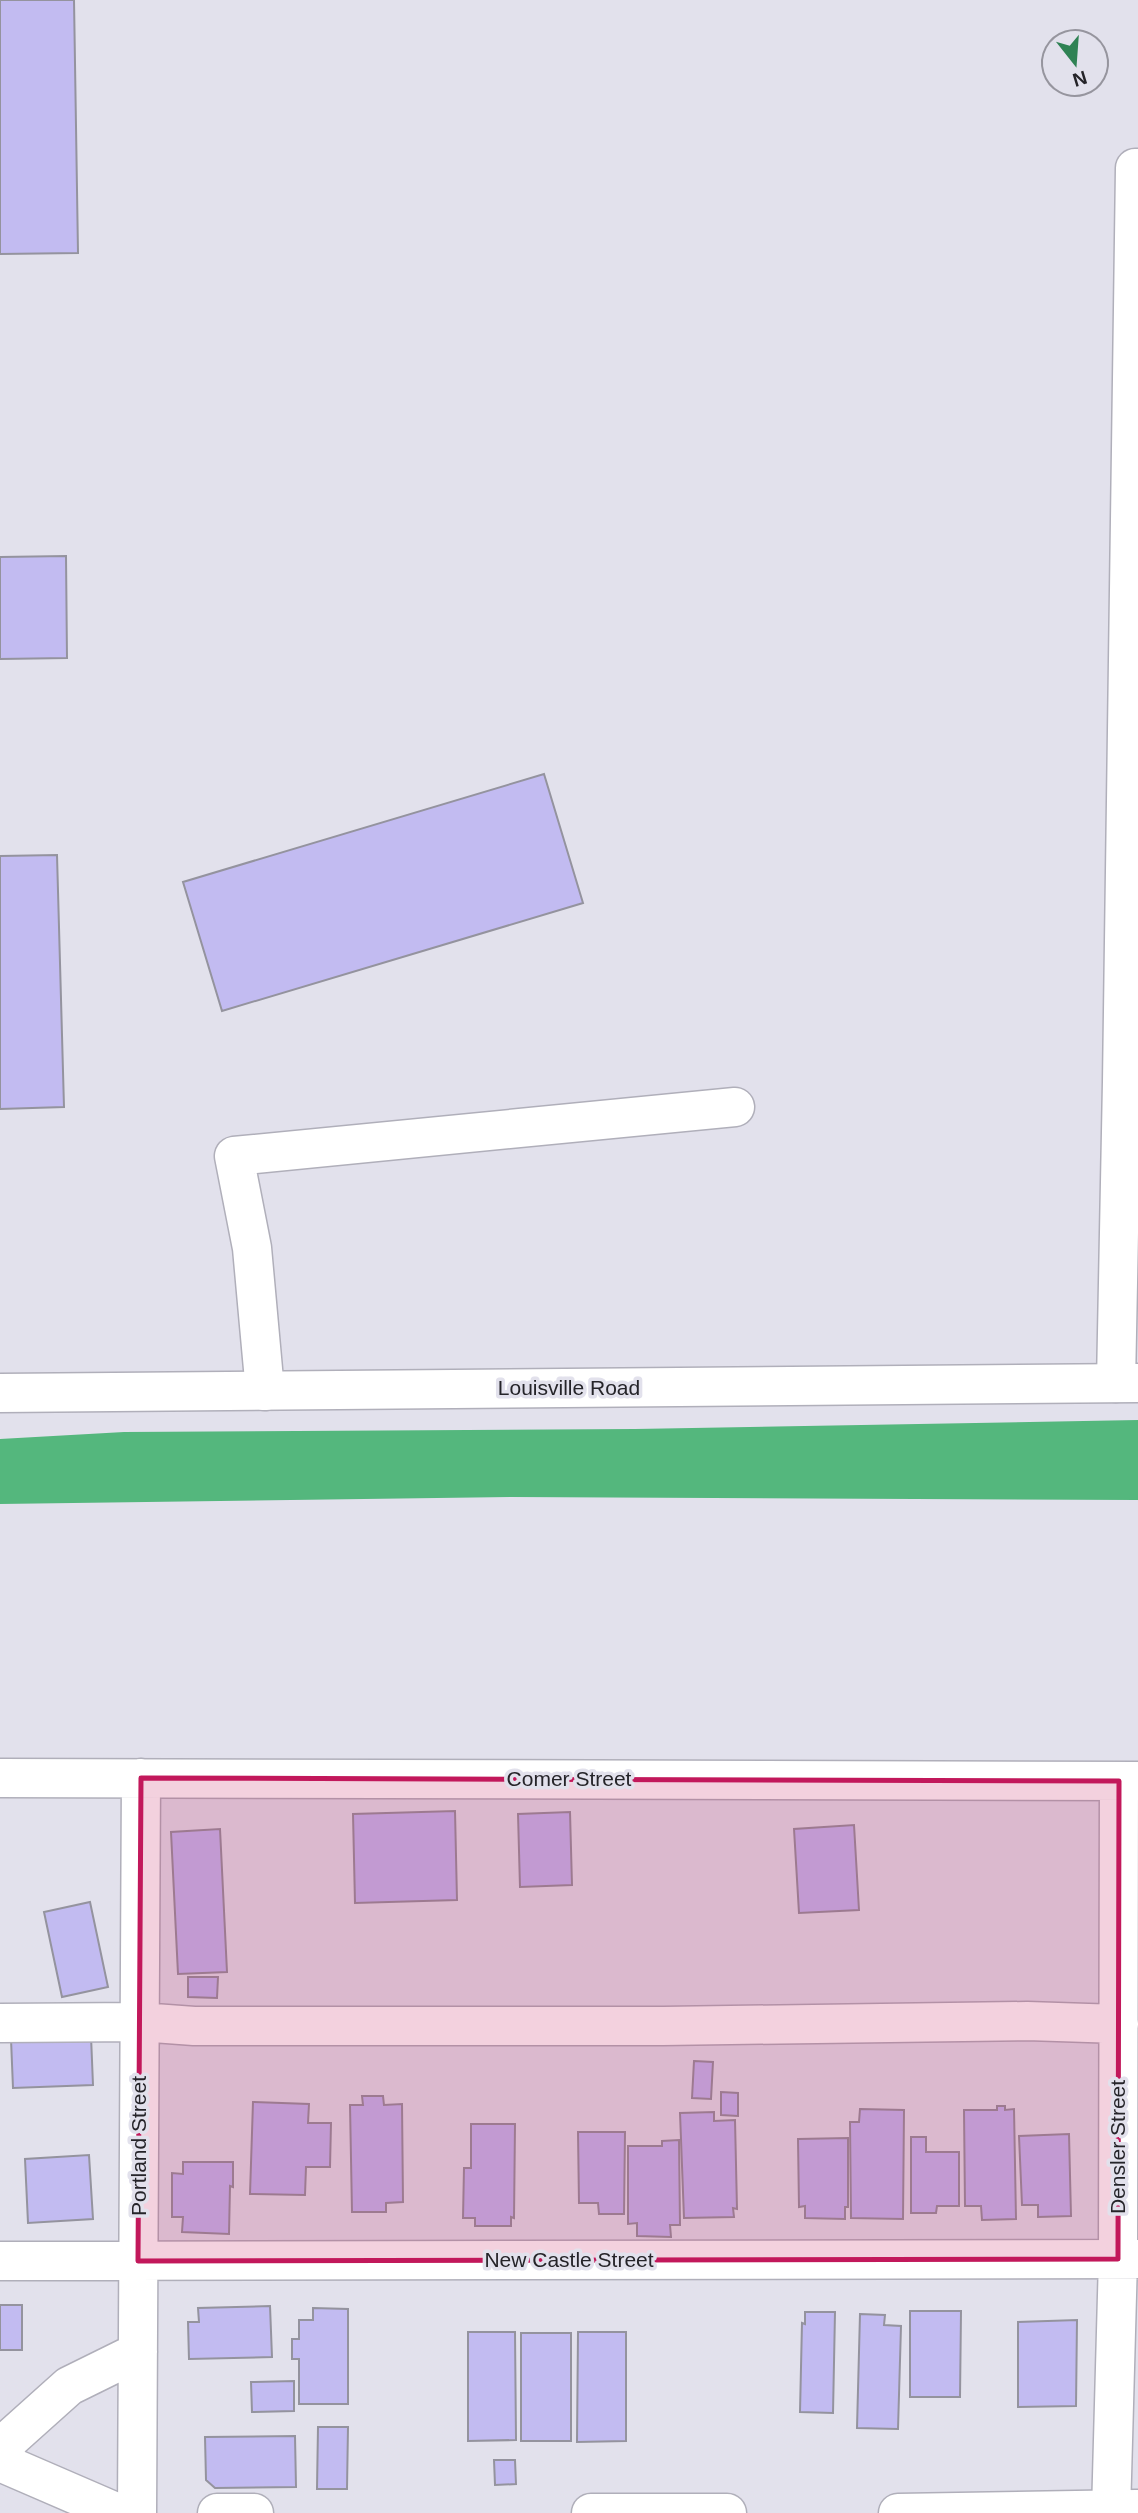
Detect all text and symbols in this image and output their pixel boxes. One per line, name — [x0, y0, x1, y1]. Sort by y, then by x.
north arrow — [1040, 28, 1110, 98]
text: N — [1070, 67, 1089, 91]
street label: Louisville Road — [498, 1376, 640, 1399]
street label: Comer Street — [507, 1767, 632, 1790]
street label: Portland Street — [127, 2076, 150, 2216]
street label: Densler Street — [1106, 2080, 1129, 2214]
street label: New Castle Street — [484, 2248, 654, 2271]

